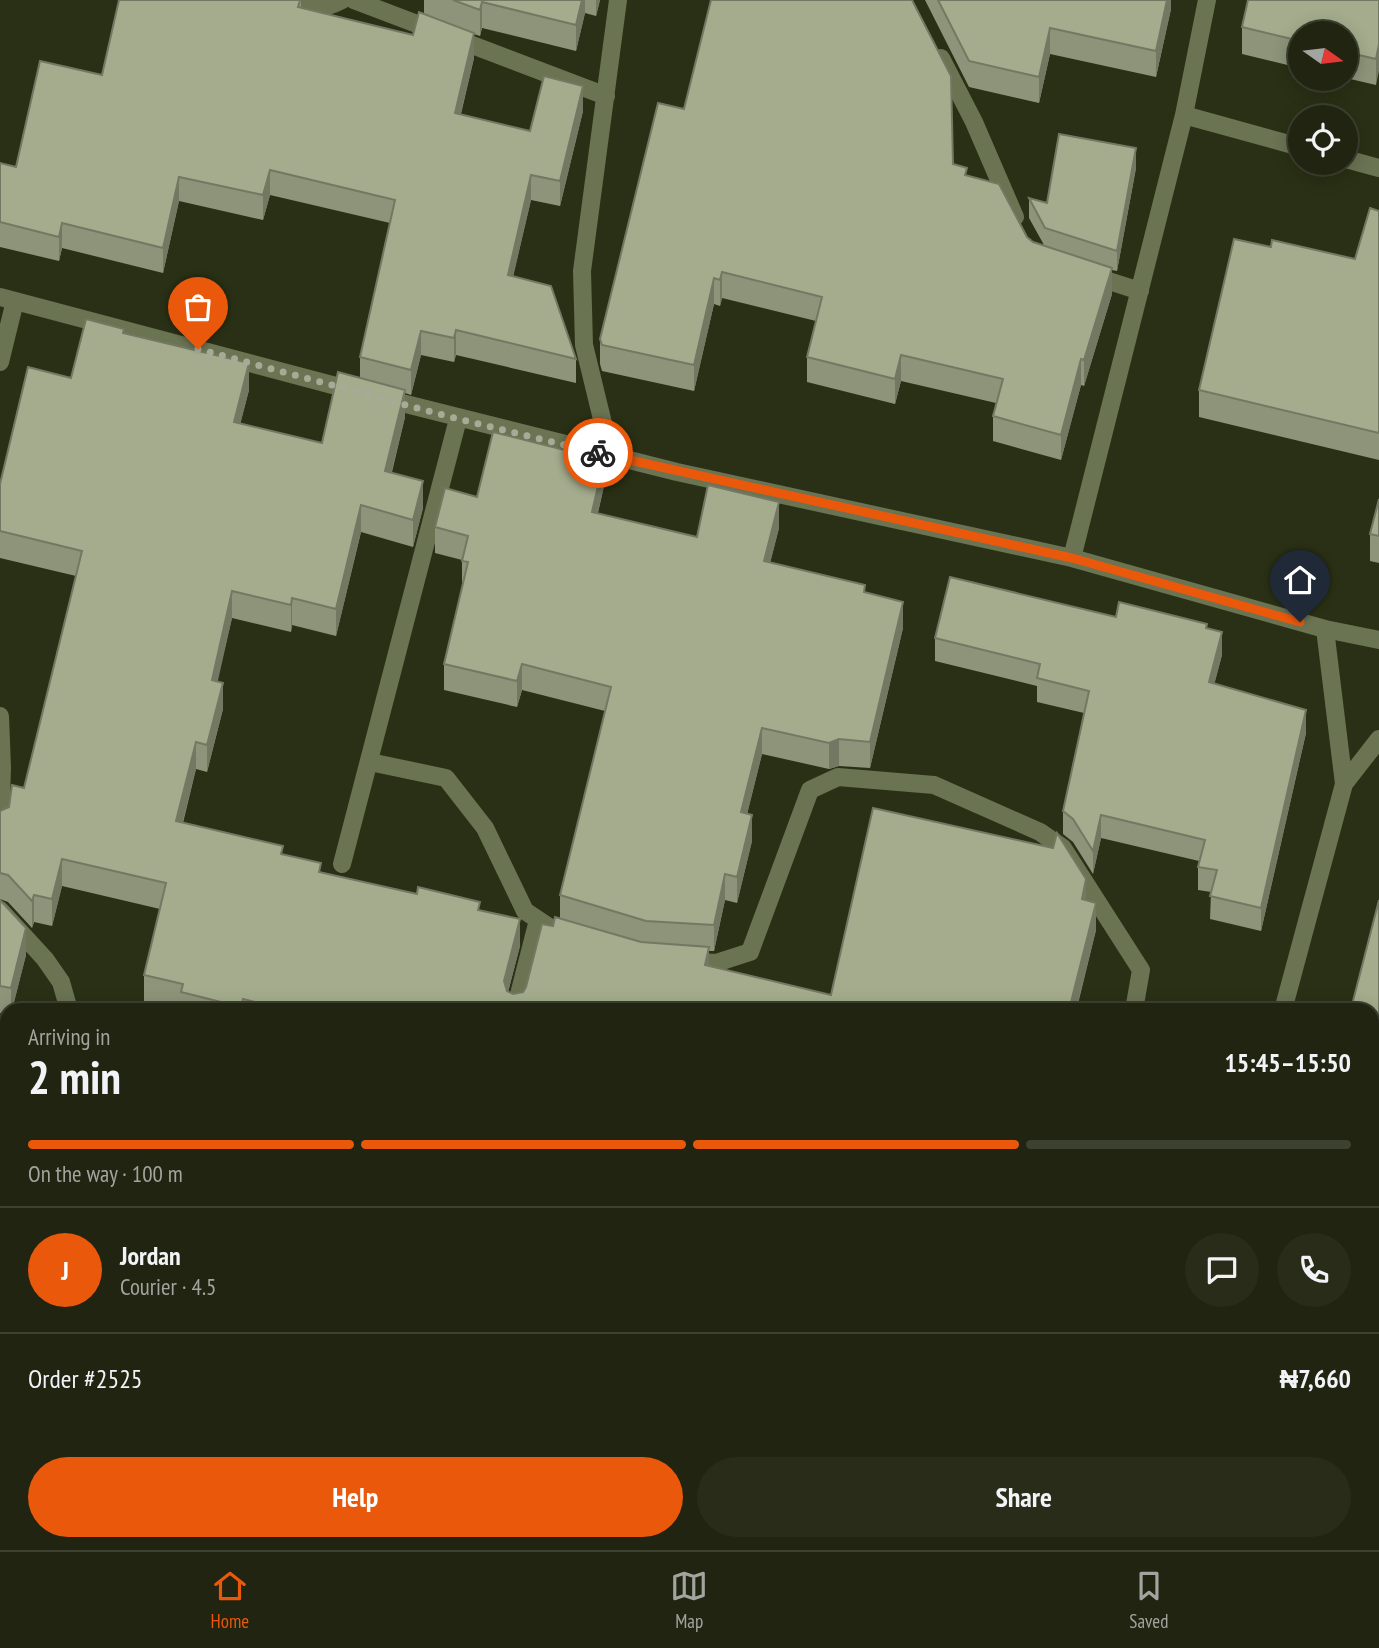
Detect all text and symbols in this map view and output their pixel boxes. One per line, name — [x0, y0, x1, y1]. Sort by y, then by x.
north arrow — [1288, 21, 1358, 91]
map controls — [1288, 21, 1358, 175]
button: locate — [1288, 105, 1358, 175]
pin — [168, 277, 228, 349]
icon: bag — [179, 288, 217, 326]
courier — [563, 418, 633, 488]
icon: bike — [579, 434, 617, 472]
pin — [1270, 550, 1330, 622]
icon: home — [1281, 561, 1319, 599]
text: Arriving in — [28, 1022, 110, 1051]
text: 15:45–15:50 — [1224, 1046, 1351, 1079]
text: 2 min — [28, 1047, 121, 1107]
text: On the way · 100 m — [28, 1159, 183, 1188]
button: chat — [1185, 1233, 1259, 1307]
button: phone — [1277, 1233, 1351, 1307]
text: Jordan — [120, 1239, 181, 1272]
text: J — [61, 1254, 69, 1287]
text: Courier · 4.5 — [120, 1272, 216, 1301]
text: Order #2525 — [28, 1362, 143, 1395]
text: ₦7,660 — [1279, 1362, 1351, 1395]
button: Help — [28, 1457, 683, 1537]
button: Share — [697, 1457, 1351, 1537]
tab: Home — [211, 1567, 249, 1633]
tab: Map — [670, 1567, 708, 1633]
tab: Saved — [1129, 1567, 1168, 1633]

